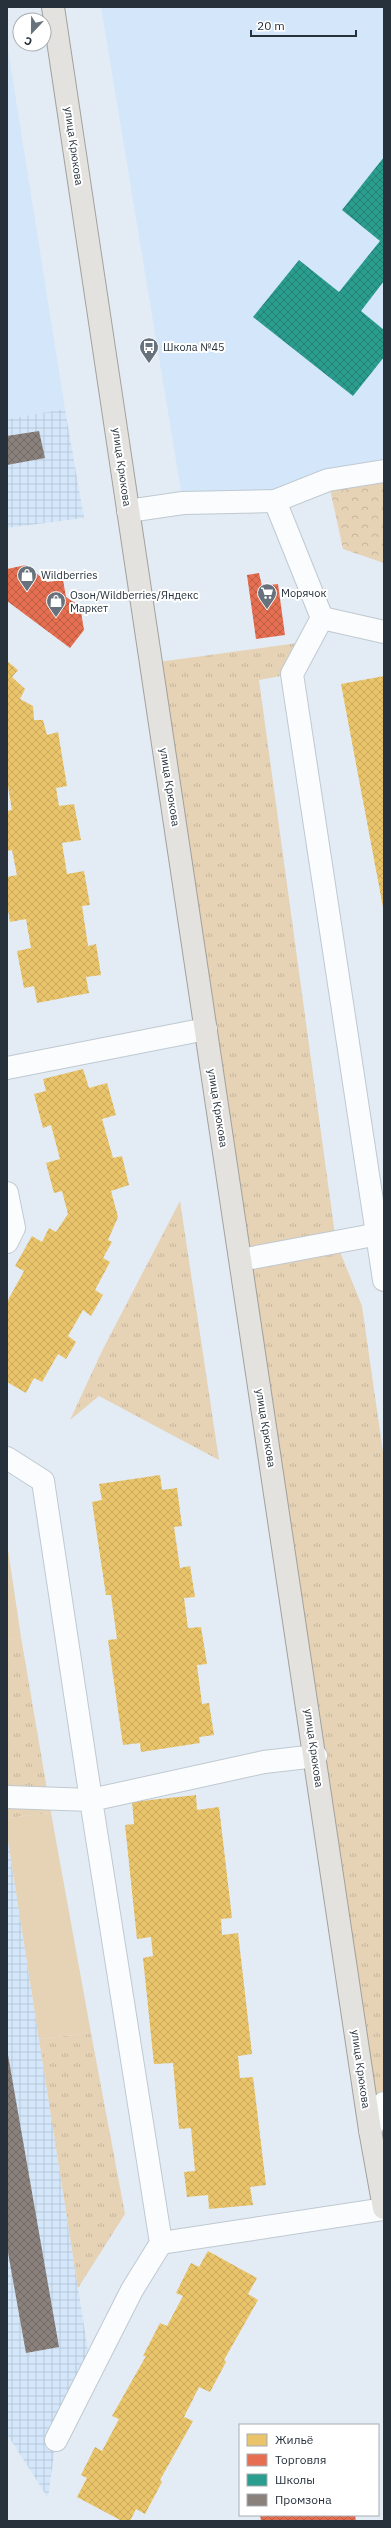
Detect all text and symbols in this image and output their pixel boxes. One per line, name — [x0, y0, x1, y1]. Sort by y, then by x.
north arrow — [12, 12, 52, 52]
scale bar — [251, 12, 356, 38]
text: 20 m — [257, 18, 285, 33]
text: С — [22, 33, 34, 49]
street label: улица Крюкова — [62, 106, 86, 186]
bus stop icon: Школа №45 — [138, 336, 160, 364]
place label: Школа №45 — [163, 340, 225, 354]
street label: улица Крюкова — [110, 427, 134, 507]
shop icon: Wildberries — [16, 564, 38, 592]
place label: Wildberries — [41, 568, 98, 582]
supermarket icon: Морячок — [256, 582, 278, 610]
place label: Морячок — [281, 586, 327, 600]
place label: Озон/Wildberries/Яндекс Маркет — [70, 588, 199, 615]
shop icon: Озон/Wildberries/Яндекс Маркет — [45, 590, 67, 618]
street label: улица Крюкова — [157, 747, 183, 827]
street label: улица Крюкова — [205, 1068, 231, 1148]
street label: улица Крюкова — [253, 1388, 279, 1468]
street label: улица Крюкова — [302, 1708, 326, 1788]
street label: улица Крюкова — [349, 2029, 373, 2109]
legend — [239, 2424, 379, 2516]
text: Жильё — [275, 2432, 314, 2447]
text: Торговля — [275, 2452, 326, 2467]
text: Школы — [275, 2472, 315, 2487]
text: Промзона — [275, 2492, 332, 2507]

